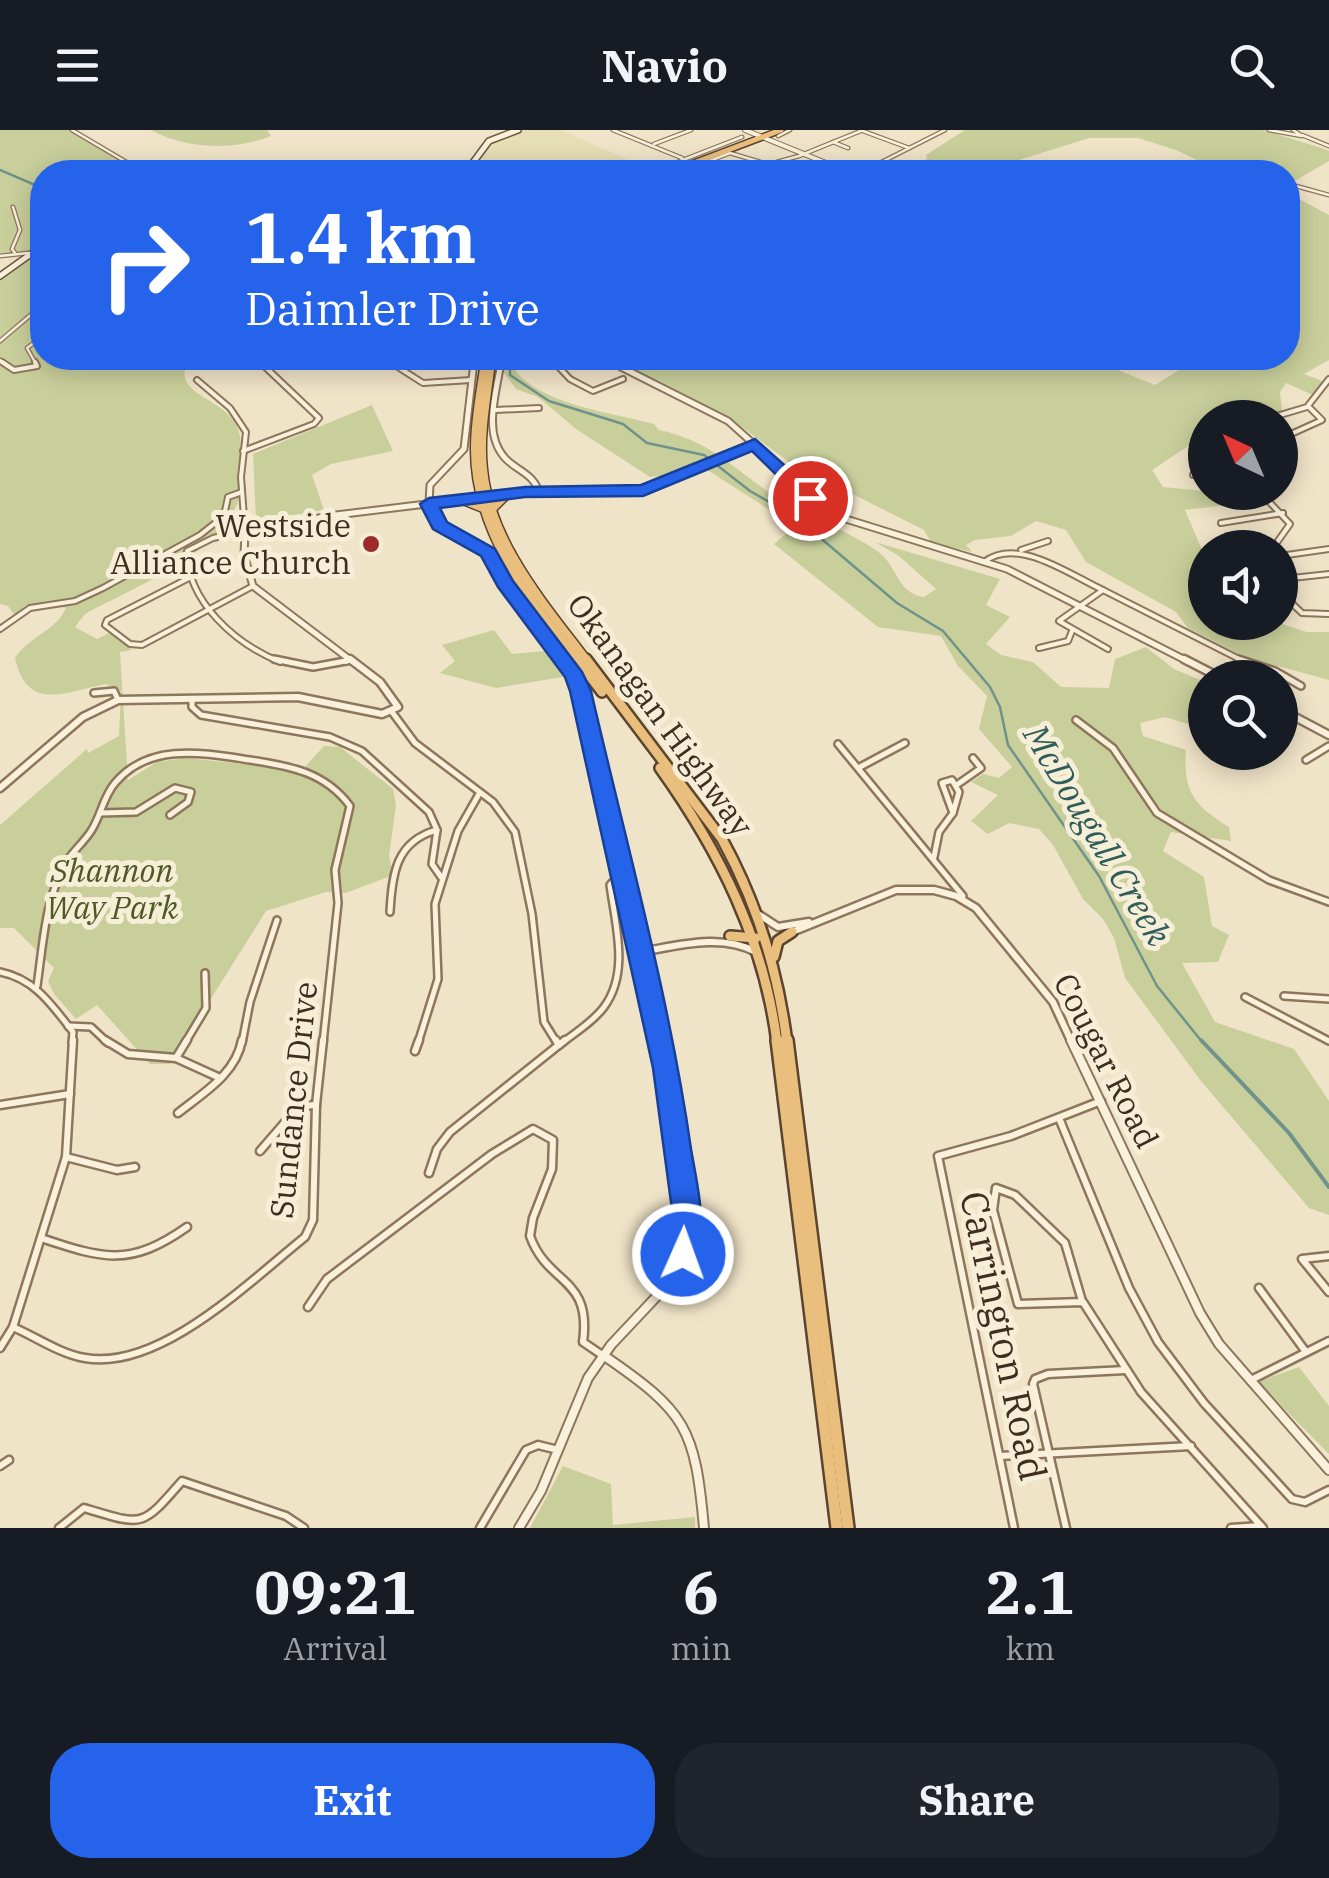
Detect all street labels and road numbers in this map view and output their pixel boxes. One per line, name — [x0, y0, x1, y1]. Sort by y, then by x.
street label: Okanagan Highway — [558, 584, 764, 845]
street label: Cougar Road — [1045, 966, 1169, 1155]
street label: Sundance Drive — [260, 979, 326, 1220]
street label: Carrington Road — [950, 1187, 1059, 1485]

